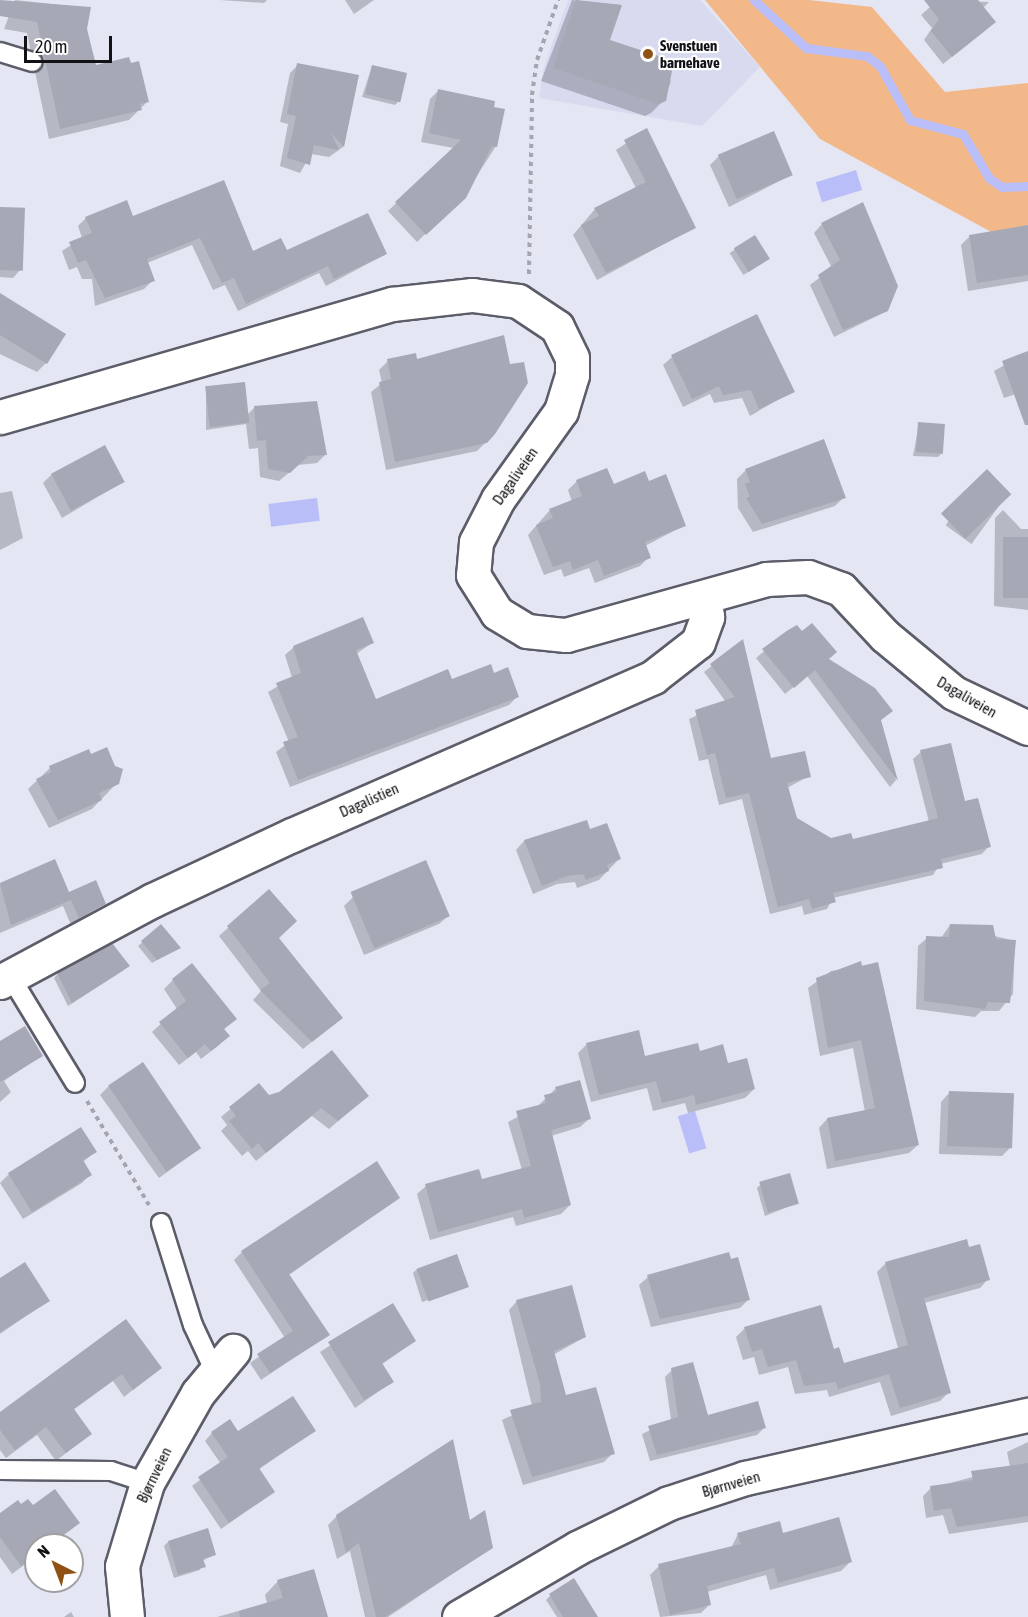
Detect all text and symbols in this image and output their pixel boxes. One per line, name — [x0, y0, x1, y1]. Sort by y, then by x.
scale bar — [27, 24, 116, 62]
text: 20 m — [35, 36, 67, 57]
place label: Svenstuen barnehave — [660, 36, 720, 71]
marker: Svenstuen barnehave — [641, 47, 655, 61]
street label: Dagaliveien — [489, 444, 541, 508]
street label: Dagaliveien — [934, 673, 1000, 721]
street label: Dagalistien — [337, 779, 401, 821]
street label: Bjørnveien — [133, 1444, 175, 1506]
street label: Bjørnveien — [700, 1467, 762, 1501]
north arrow — [24, 1533, 84, 1593]
text: N — [34, 1541, 53, 1561]

